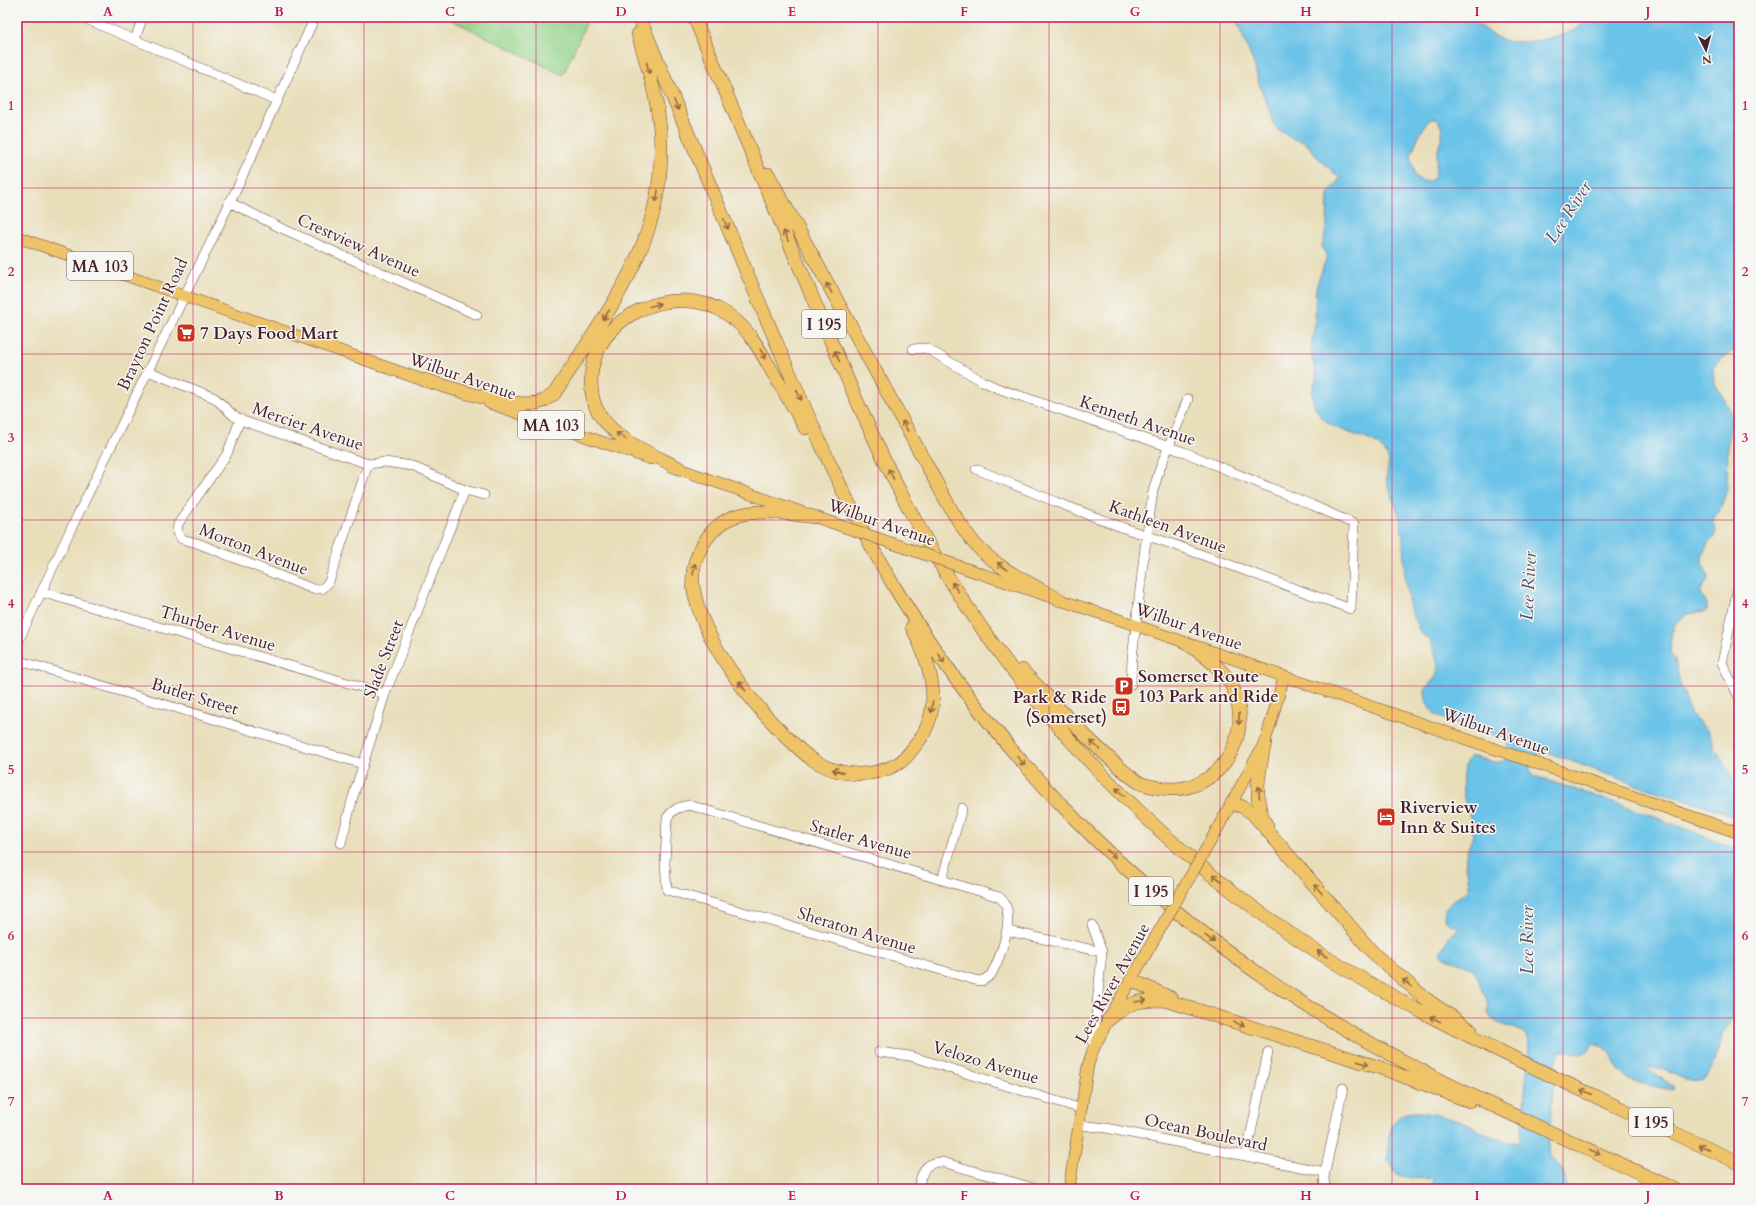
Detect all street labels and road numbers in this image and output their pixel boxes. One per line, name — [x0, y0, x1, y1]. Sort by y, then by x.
street label: Crestview Avenue — [294, 208, 424, 283]
road number: MA 103 — [67, 252, 133, 280]
street label: Brayton Point Road — [112, 254, 193, 394]
road number: I 195 — [802, 310, 846, 338]
street label: Wilbur Avenue — [405, 347, 520, 406]
street label: Kenneth Avenue — [1077, 390, 1199, 451]
street label: Mercier Avenue — [249, 397, 366, 456]
road number: MA 103 — [518, 411, 584, 439]
street label: Wilbur Avenue — [824, 493, 939, 552]
street label: Kathleen Avenue — [1106, 494, 1230, 558]
street label: Morton Avenue — [196, 518, 312, 581]
street label: Wilbur Avenue — [1131, 597, 1246, 656]
street label: Thurber Avenue — [157, 600, 279, 657]
street label: Slade Street — [358, 616, 409, 702]
street label: Butler Street — [148, 672, 242, 721]
street label: Wilbur Avenue — [1438, 702, 1553, 761]
street label: Statler Avenue — [807, 814, 914, 865]
road number: I 195 — [1129, 877, 1173, 905]
street label: Sheraton Avenue — [795, 901, 919, 959]
street label: Lees River Avenue — [1070, 919, 1155, 1048]
street label: Velozo Avenue — [930, 1035, 1042, 1090]
street label: Ocean Boulevard — [1142, 1108, 1269, 1157]
road number: I 195 — [1629, 1108, 1673, 1136]

